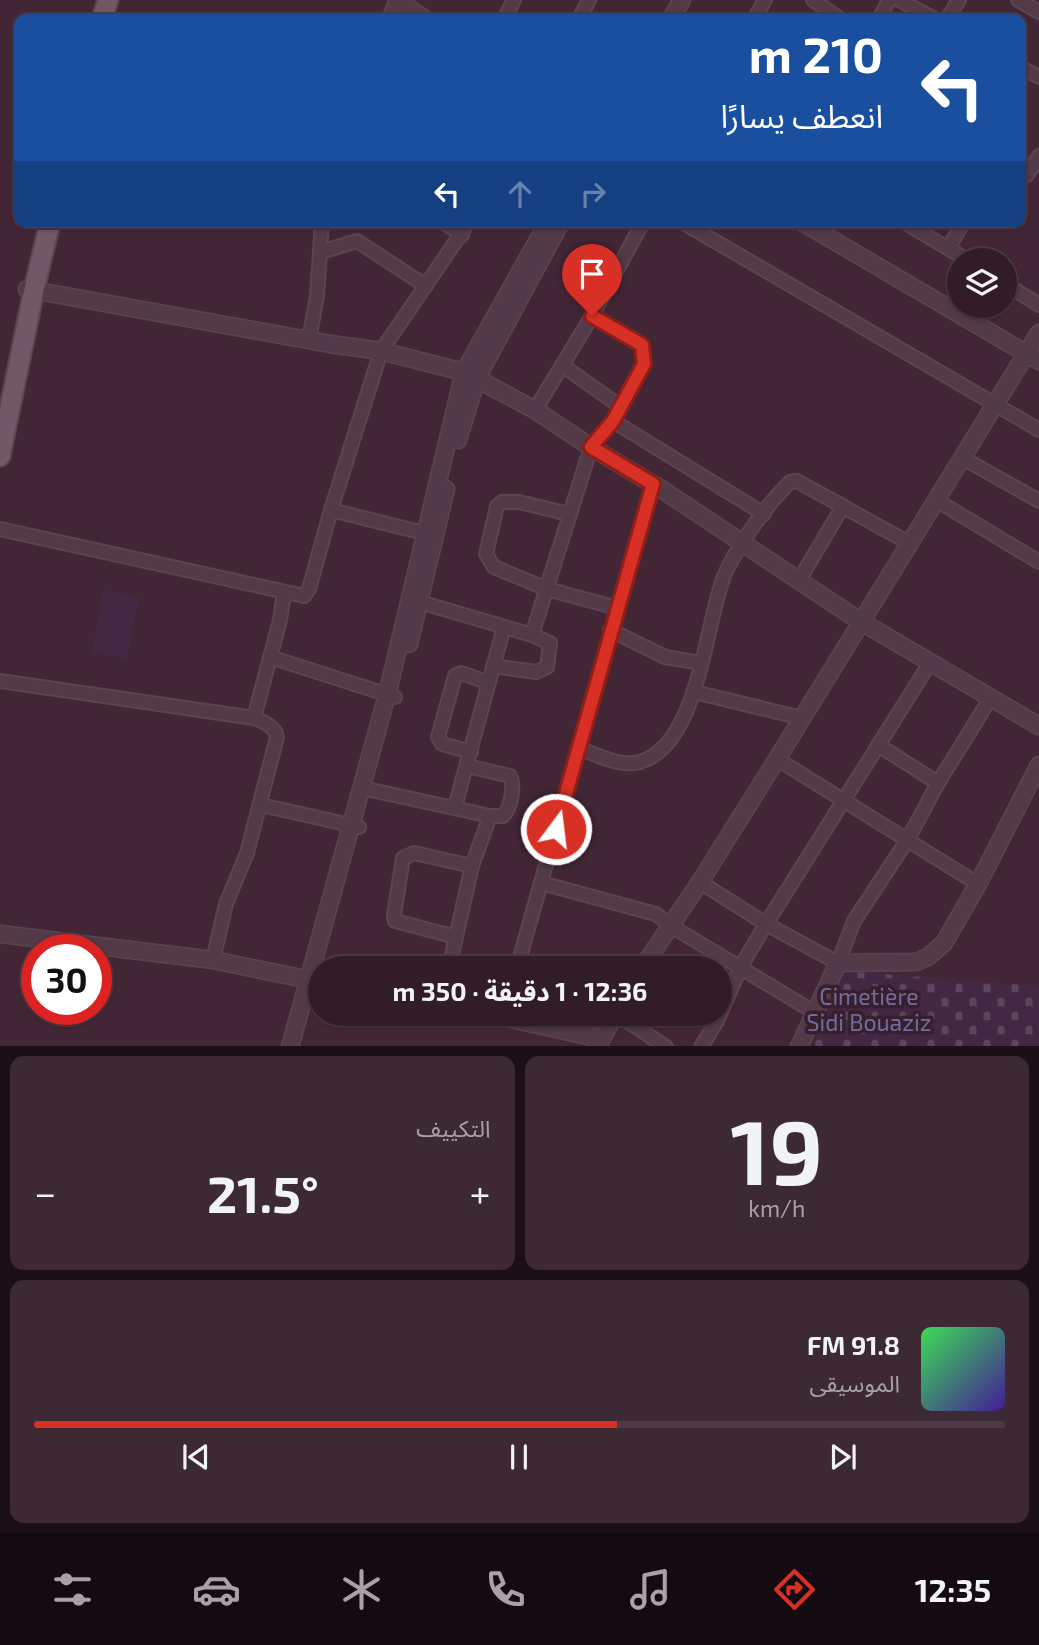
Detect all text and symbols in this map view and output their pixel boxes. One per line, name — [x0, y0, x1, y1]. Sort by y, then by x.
text: 210 m — [749, 24, 883, 83]
icon: left — [907, 42, 998, 133]
text: انعطف يسارًا — [720, 96, 883, 134]
icon: left — [428, 175, 466, 213]
icon: ahead — [501, 175, 539, 213]
icon: right — [574, 175, 612, 213]
pin — [562, 244, 622, 316]
map controls — [947, 248, 1017, 318]
button: layers — [947, 248, 1017, 318]
icon: arrive — [573, 255, 611, 293]
position arrow — [519, 792, 593, 866]
speed limit sign: 30 — [21, 934, 112, 1025]
text: 12:36 · 1 دقيقة · 350 m — [393, 975, 647, 1006]
park label: Cimetière Sidi Bouaziz — [807, 982, 931, 1036]
text: 19 — [730, 1094, 823, 1203]
text: التكييف — [416, 1114, 491, 1142]
text: 21.5° — [207, 1161, 319, 1223]
text: − — [34, 1169, 56, 1215]
text: + — [470, 1169, 491, 1215]
text: km/h — [748, 1194, 805, 1222]
text: 91.8 FM — [807, 1329, 900, 1360]
text: الموسيقى — [809, 1369, 900, 1397]
icon: previous — [177, 1438, 215, 1476]
icon: pause — [500, 1438, 538, 1476]
icon: next — [824, 1438, 862, 1476]
icon: filters — [48, 1565, 97, 1614]
icon: car — [192, 1565, 241, 1614]
icon: climate — [337, 1565, 386, 1614]
icon: phone — [481, 1565, 530, 1614]
icon: music — [626, 1565, 675, 1614]
icon: directions — [770, 1565, 819, 1614]
text: 12:35 — [915, 1570, 991, 1608]

